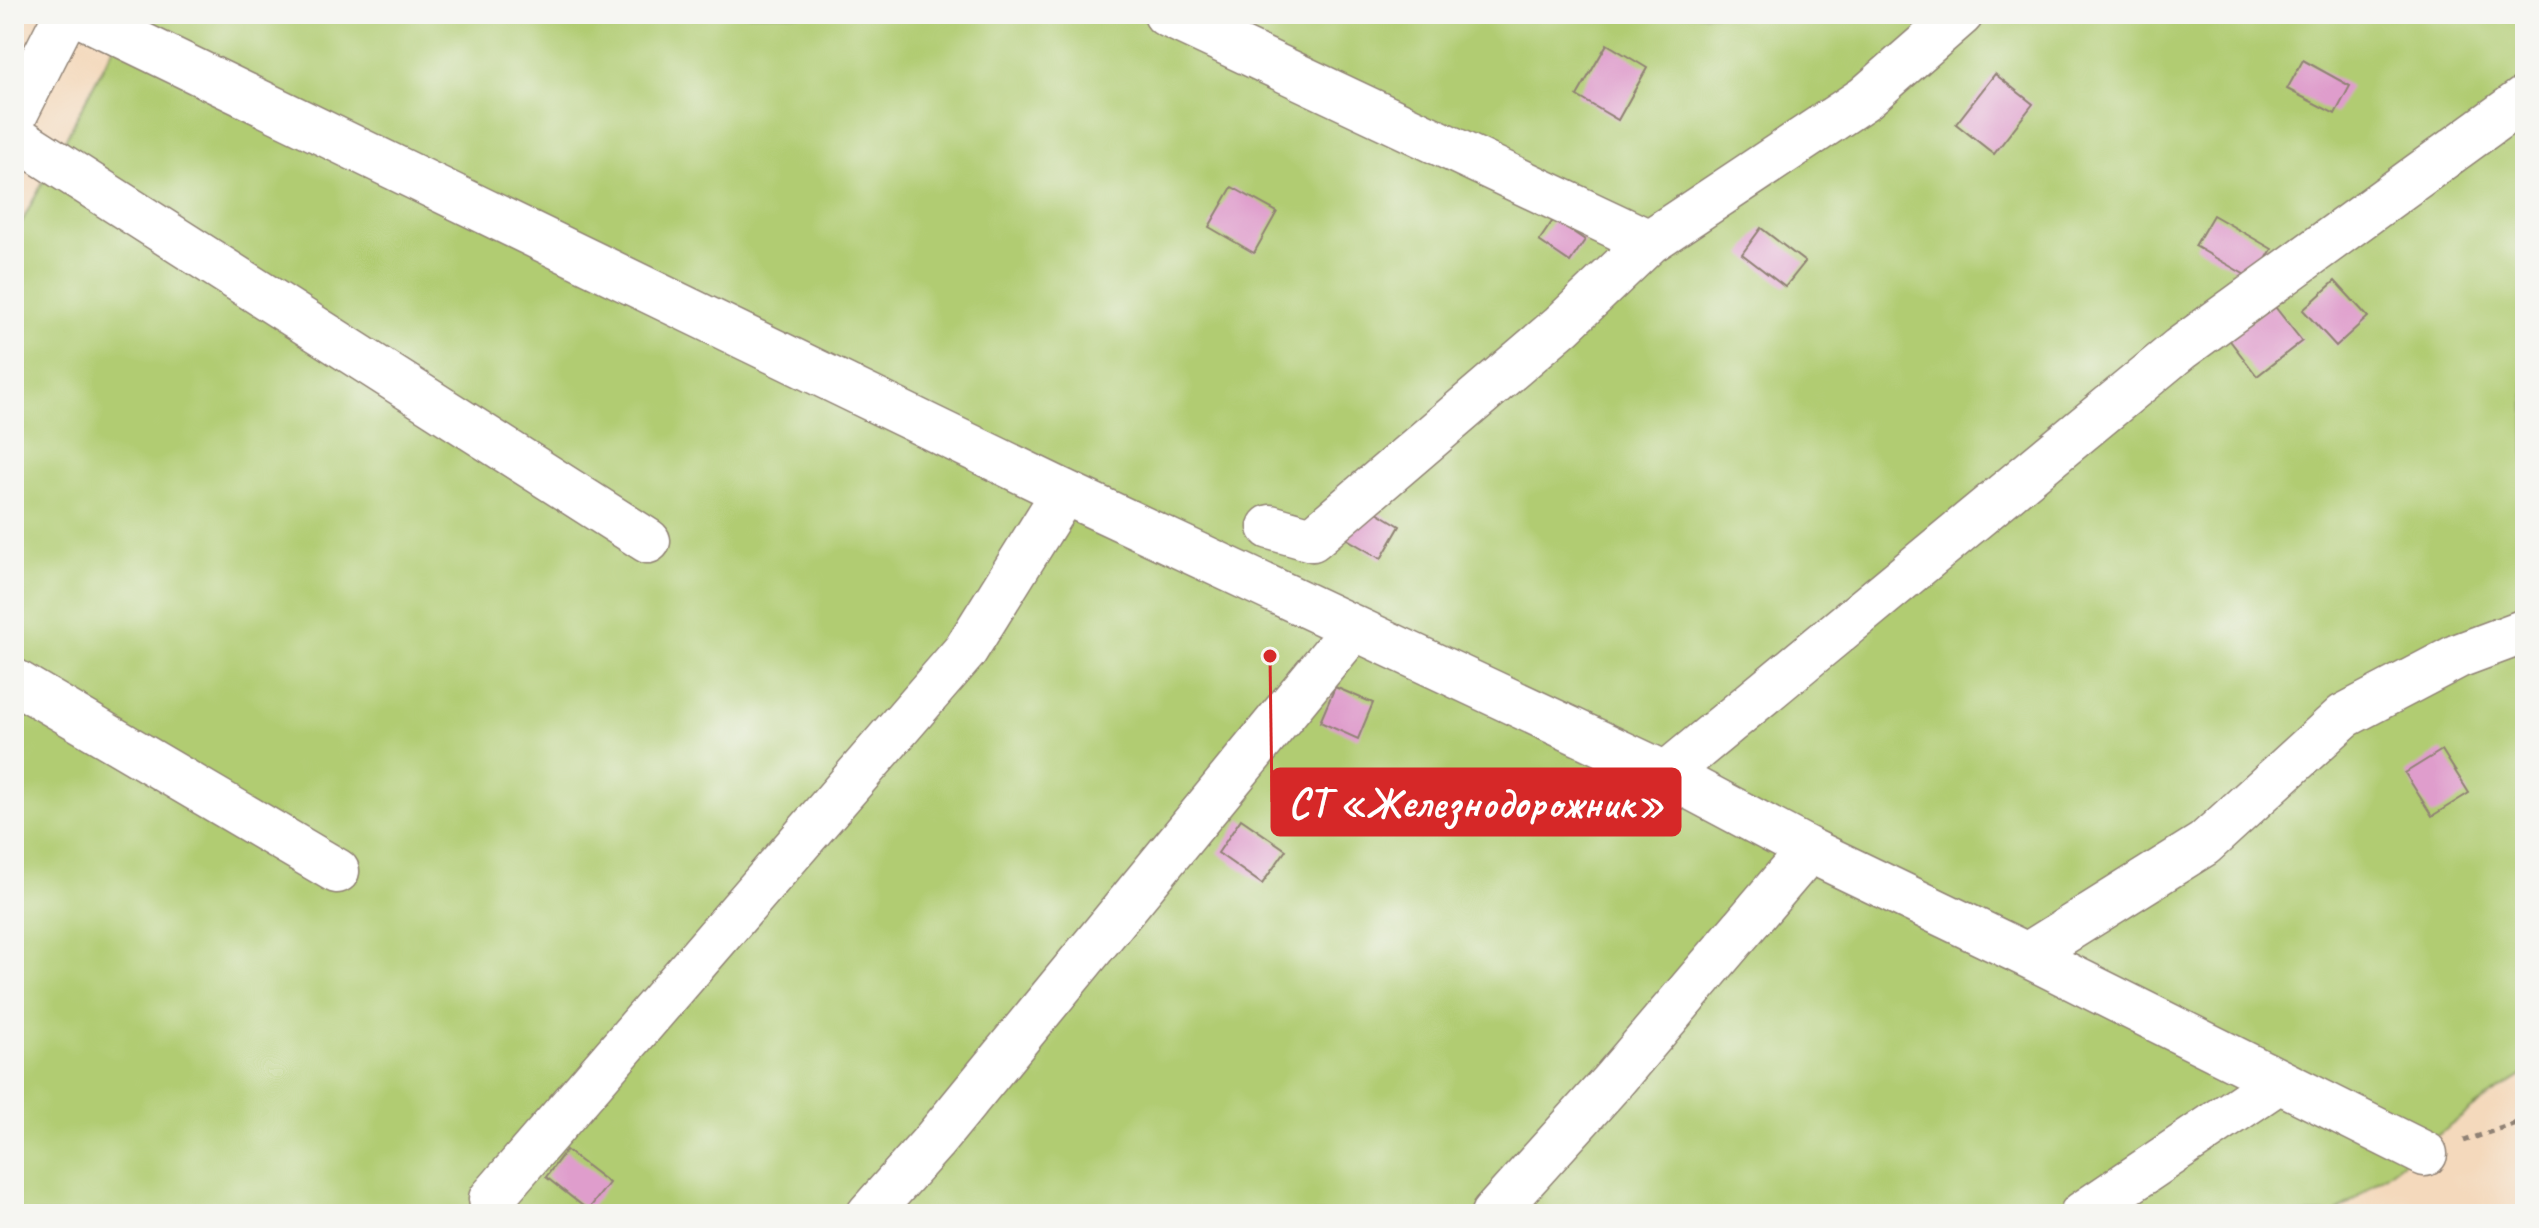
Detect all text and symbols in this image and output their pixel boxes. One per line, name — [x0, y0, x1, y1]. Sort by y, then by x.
callout: СТ «Железнодорожник» — [1272, 769, 1680, 835]
text: СТ «Железнодорожник» — [1288, 777, 1664, 830]

